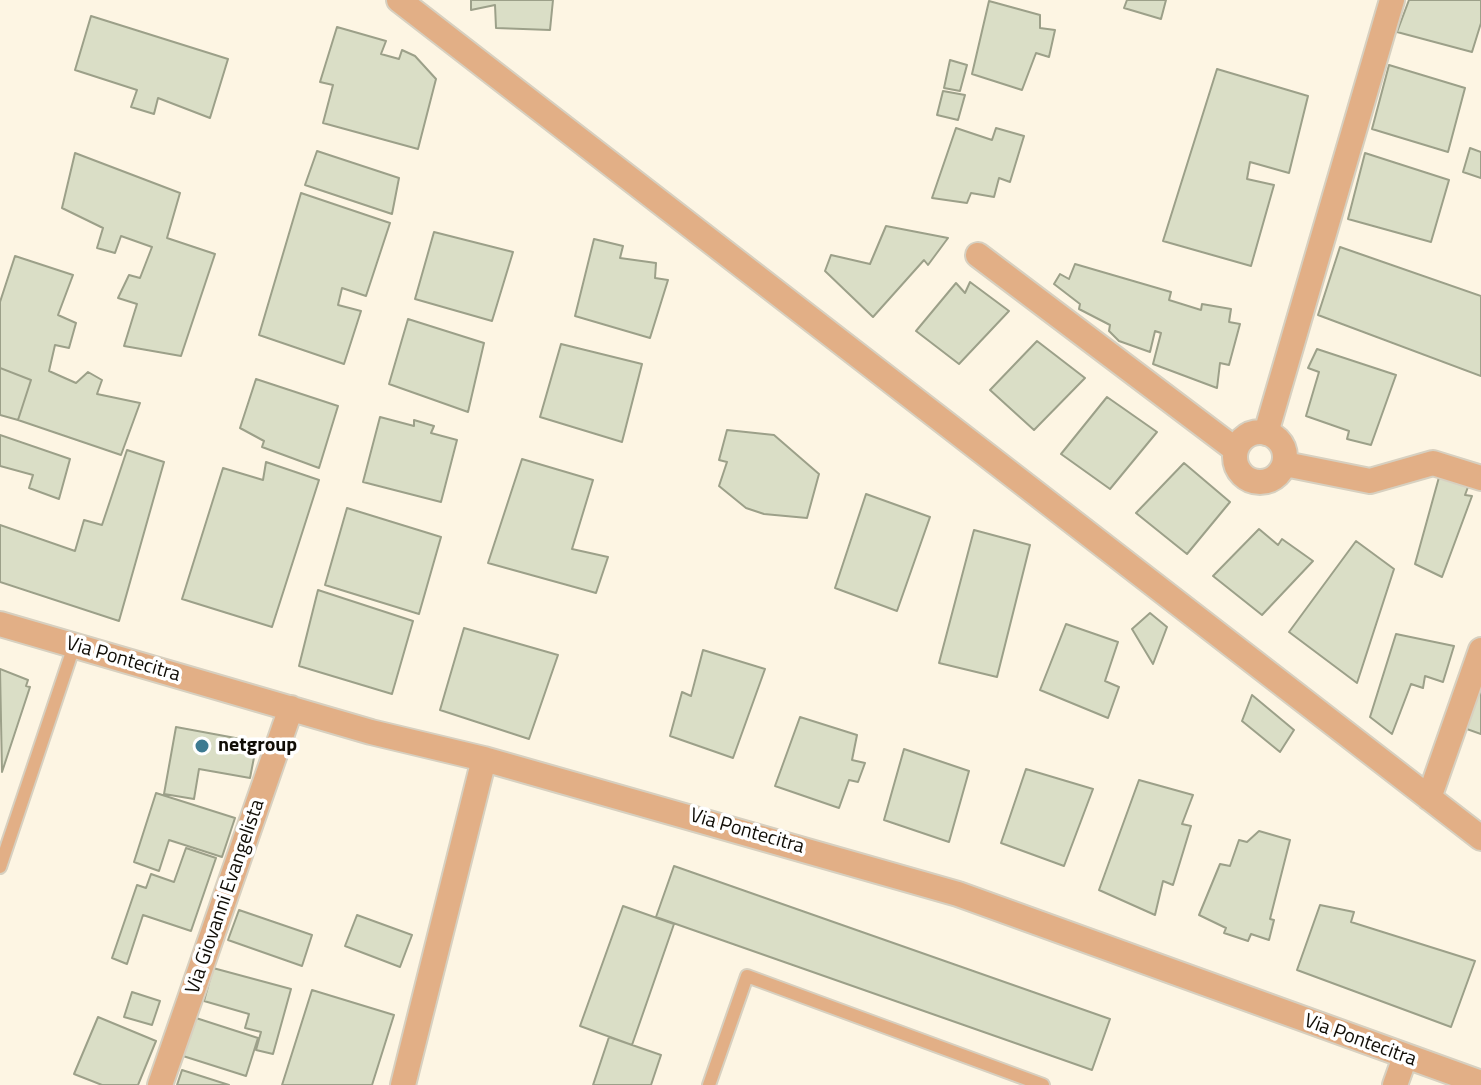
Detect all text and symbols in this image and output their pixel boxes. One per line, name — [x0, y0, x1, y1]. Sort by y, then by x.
street label: Via Pontecitra — [63, 632, 183, 688]
place label: netgroup — [218, 734, 297, 758]
marker: netgroup — [193, 737, 211, 755]
street label: Via Giovanni Evangelista — [181, 797, 271, 997]
street label: Via Pontecitra — [687, 804, 807, 860]
street label: Via Pontecitra — [1301, 1010, 1419, 1072]

